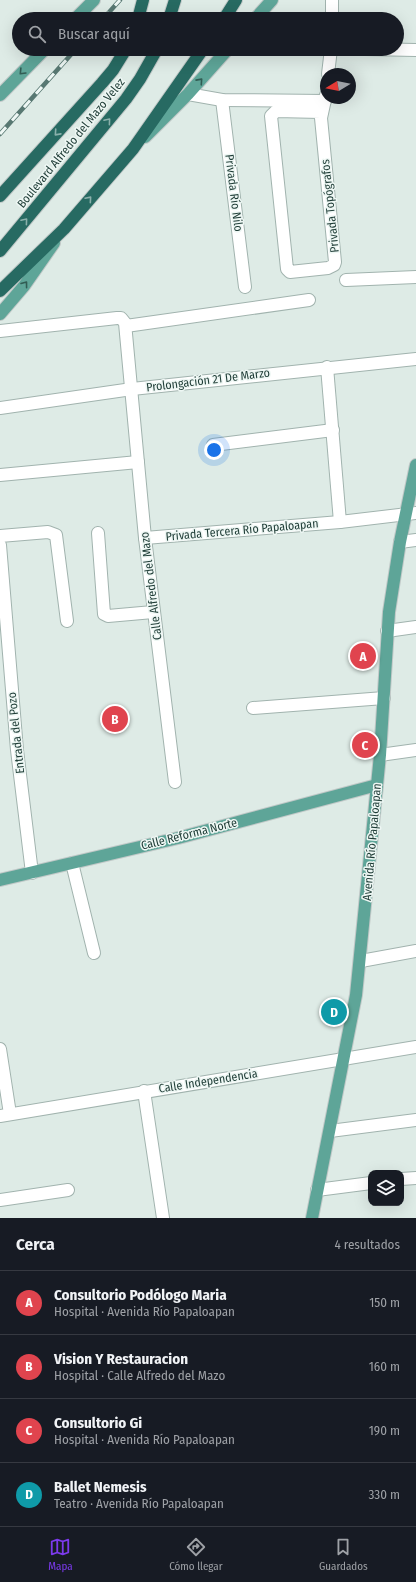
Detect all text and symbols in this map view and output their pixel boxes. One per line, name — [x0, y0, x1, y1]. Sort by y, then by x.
search box — [12, 12, 404, 56]
icon: search — [26, 23, 48, 45]
text: Buscar aquí — [58, 25, 130, 43]
one-way arrow — [20, 67, 27, 75]
north arrow — [320, 68, 356, 104]
street label: Boulevard Alfredo del Mazo Velez — [14, 75, 128, 211]
one-way arrow — [195, 78, 202, 86]
one-way arrow — [103, 118, 110, 125]
one-way arrow — [54, 128, 62, 136]
street label: Privada Río Nilo — [222, 154, 246, 232]
street label: Privada Topógrafos — [318, 159, 342, 253]
one-way arrow — [85, 197, 92, 204]
one-way arrow — [20, 218, 27, 225]
one-way arrow — [20, 281, 27, 288]
street label: Prolongación 21 De Marzo — [145, 365, 271, 395]
your location — [204, 440, 224, 460]
street label: Privada Tercera Río Papaloapan — [165, 516, 319, 544]
street label: Calle Alfredo del Mazo — [137, 531, 165, 641]
pin: A — [350, 641, 376, 671]
street label: Entrada del Pozo — [5, 691, 27, 775]
pin: B — [102, 704, 128, 734]
pin: C — [352, 730, 378, 760]
street label: Avenida Río Papaloapan — [360, 783, 384, 901]
street label: Calle Reforma Norte — [140, 815, 239, 853]
pin: D — [321, 997, 347, 1027]
street label: Calle Independencia — [158, 1066, 259, 1096]
map controls — [368, 1170, 404, 1206]
button: layers — [368, 1170, 404, 1206]
text: Cerca — [16, 1234, 55, 1255]
text: 4 resultados — [334, 1237, 400, 1252]
text: Consultorio Podólogo Maria — [54, 1286, 227, 1304]
text: A — [25, 1295, 33, 1310]
text: 150 m — [369, 1295, 400, 1310]
text: Hospital · Avenida Río Papaloapan — [54, 1304, 235, 1319]
text: Vision Y Restauracion — [54, 1350, 188, 1368]
text: B — [25, 1359, 33, 1374]
text: 160 m — [369, 1359, 400, 1374]
text: Hospital · Calle Alfredo del Mazo — [54, 1368, 225, 1383]
text: Consultorio Gi — [54, 1414, 142, 1432]
text: C — [26, 1423, 32, 1438]
text: 190 m — [369, 1423, 400, 1438]
text: Hospital · Avenida Río Papaloapan — [54, 1432, 235, 1447]
text: Ballet Nemesis — [54, 1478, 146, 1496]
text: D — [25, 1487, 33, 1502]
text: 330 m — [368, 1487, 400, 1502]
text: Teatro · Avenida Río Papaloapan — [54, 1496, 224, 1511]
tab: Mapa — [48, 1536, 73, 1573]
tab: Cómo llegar — [169, 1536, 223, 1573]
tab: Guardados — [319, 1536, 368, 1573]

